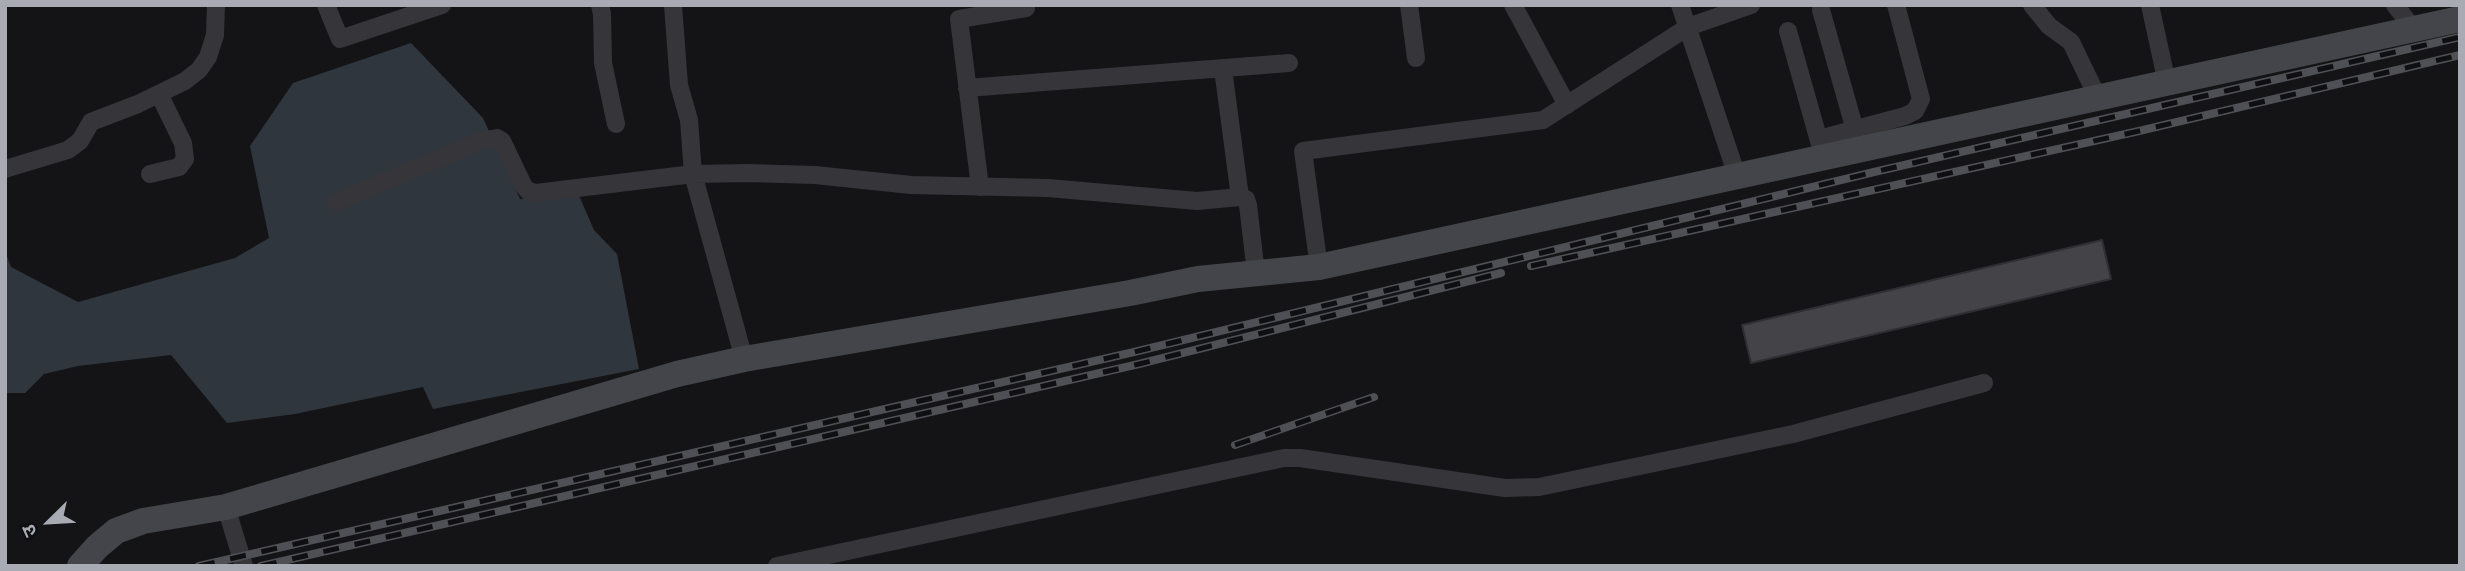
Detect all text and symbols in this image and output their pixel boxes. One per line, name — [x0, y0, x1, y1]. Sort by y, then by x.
north arrow — [14, 487, 84, 557]
text: उ — [16, 520, 44, 541]

